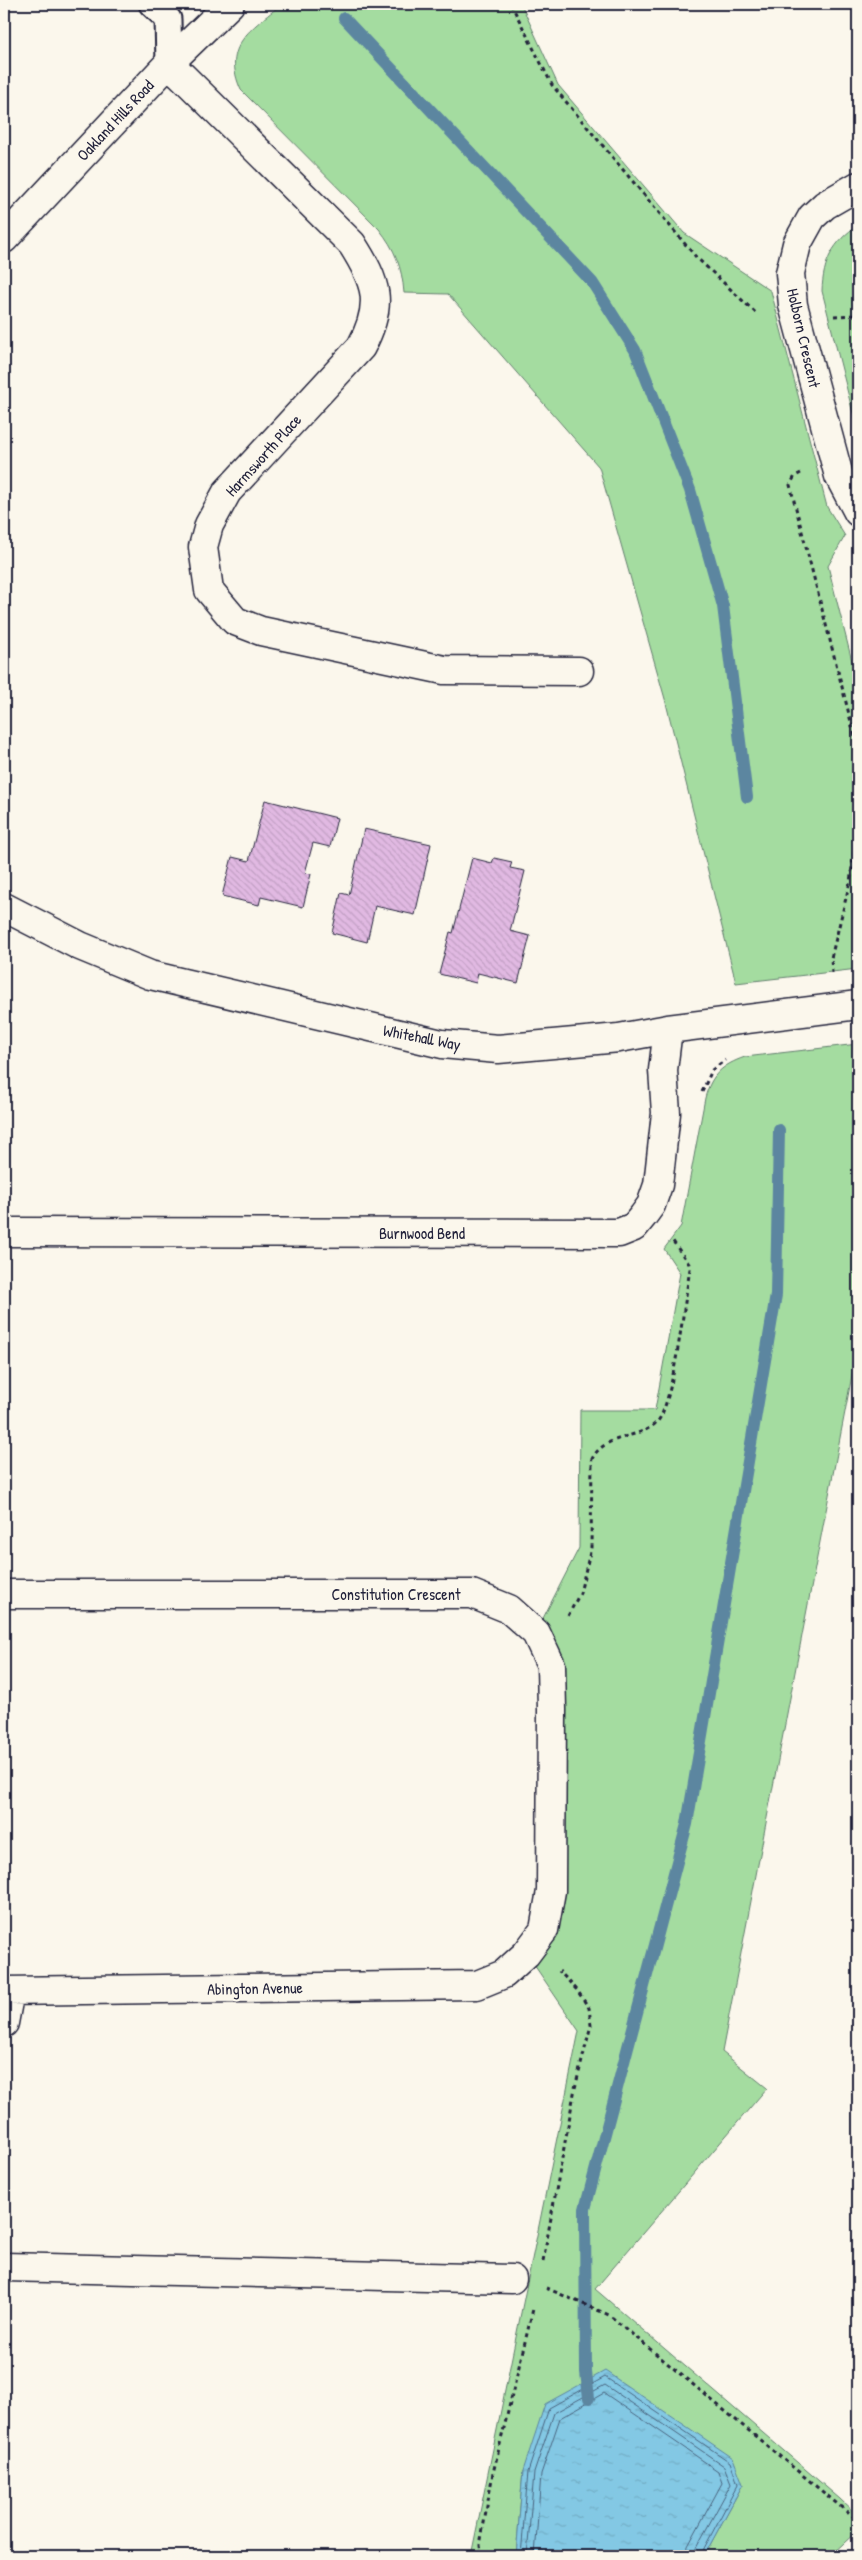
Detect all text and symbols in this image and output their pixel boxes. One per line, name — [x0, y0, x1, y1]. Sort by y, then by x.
street label: Oakland Hills Road — [72, 75, 158, 165]
street label: Holborn Crescent — [782, 286, 826, 390]
street label: Harmsworth Place — [220, 409, 306, 501]
street label: Whitehall Way — [381, 1019, 463, 1055]
street label: Burnwood Bend — [379, 1222, 465, 1244]
street label: Constitution Crescent — [332, 1583, 461, 1605]
street label: Abington Avenue — [207, 1976, 304, 2000]

